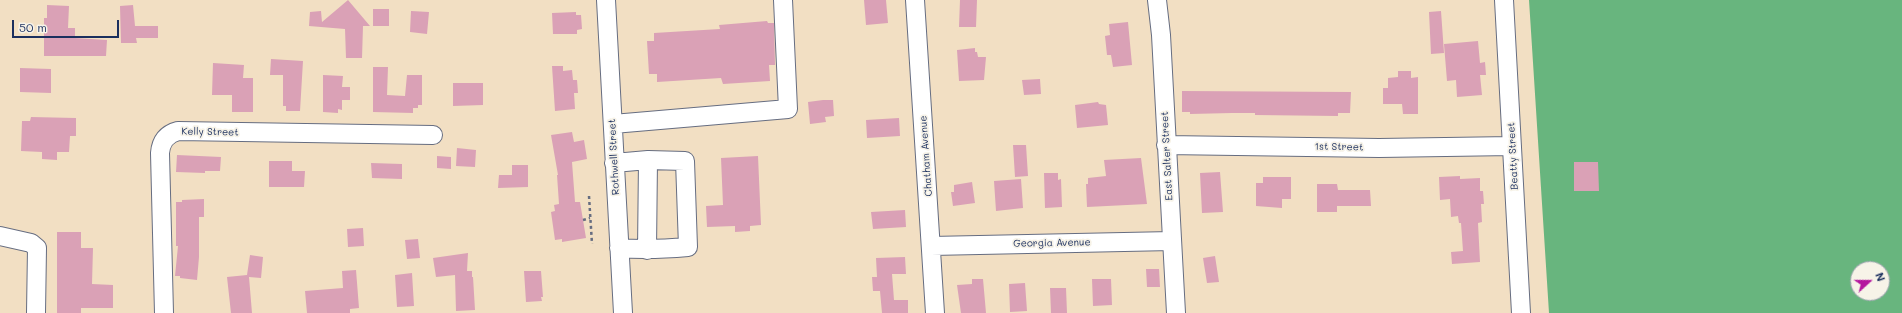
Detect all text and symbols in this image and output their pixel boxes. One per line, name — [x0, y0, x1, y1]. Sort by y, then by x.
scale bar — [14, 12, 121, 38]
text: 50 m — [19, 19, 47, 35]
street label: East Salter Street — [1159, 111, 1175, 201]
street label: Chatham Avenue — [917, 115, 935, 197]
street label: Rothwell Street — [606, 119, 622, 195]
street label: Beatty Street — [1505, 122, 1521, 190]
street label: Kelly Street — [181, 125, 239, 139]
street label: 1st Street — [1315, 141, 1363, 153]
street label: Georgia Avenue — [1013, 236, 1091, 250]
north arrow — [1850, 261, 1890, 301]
text: N — [1872, 270, 1889, 283]

